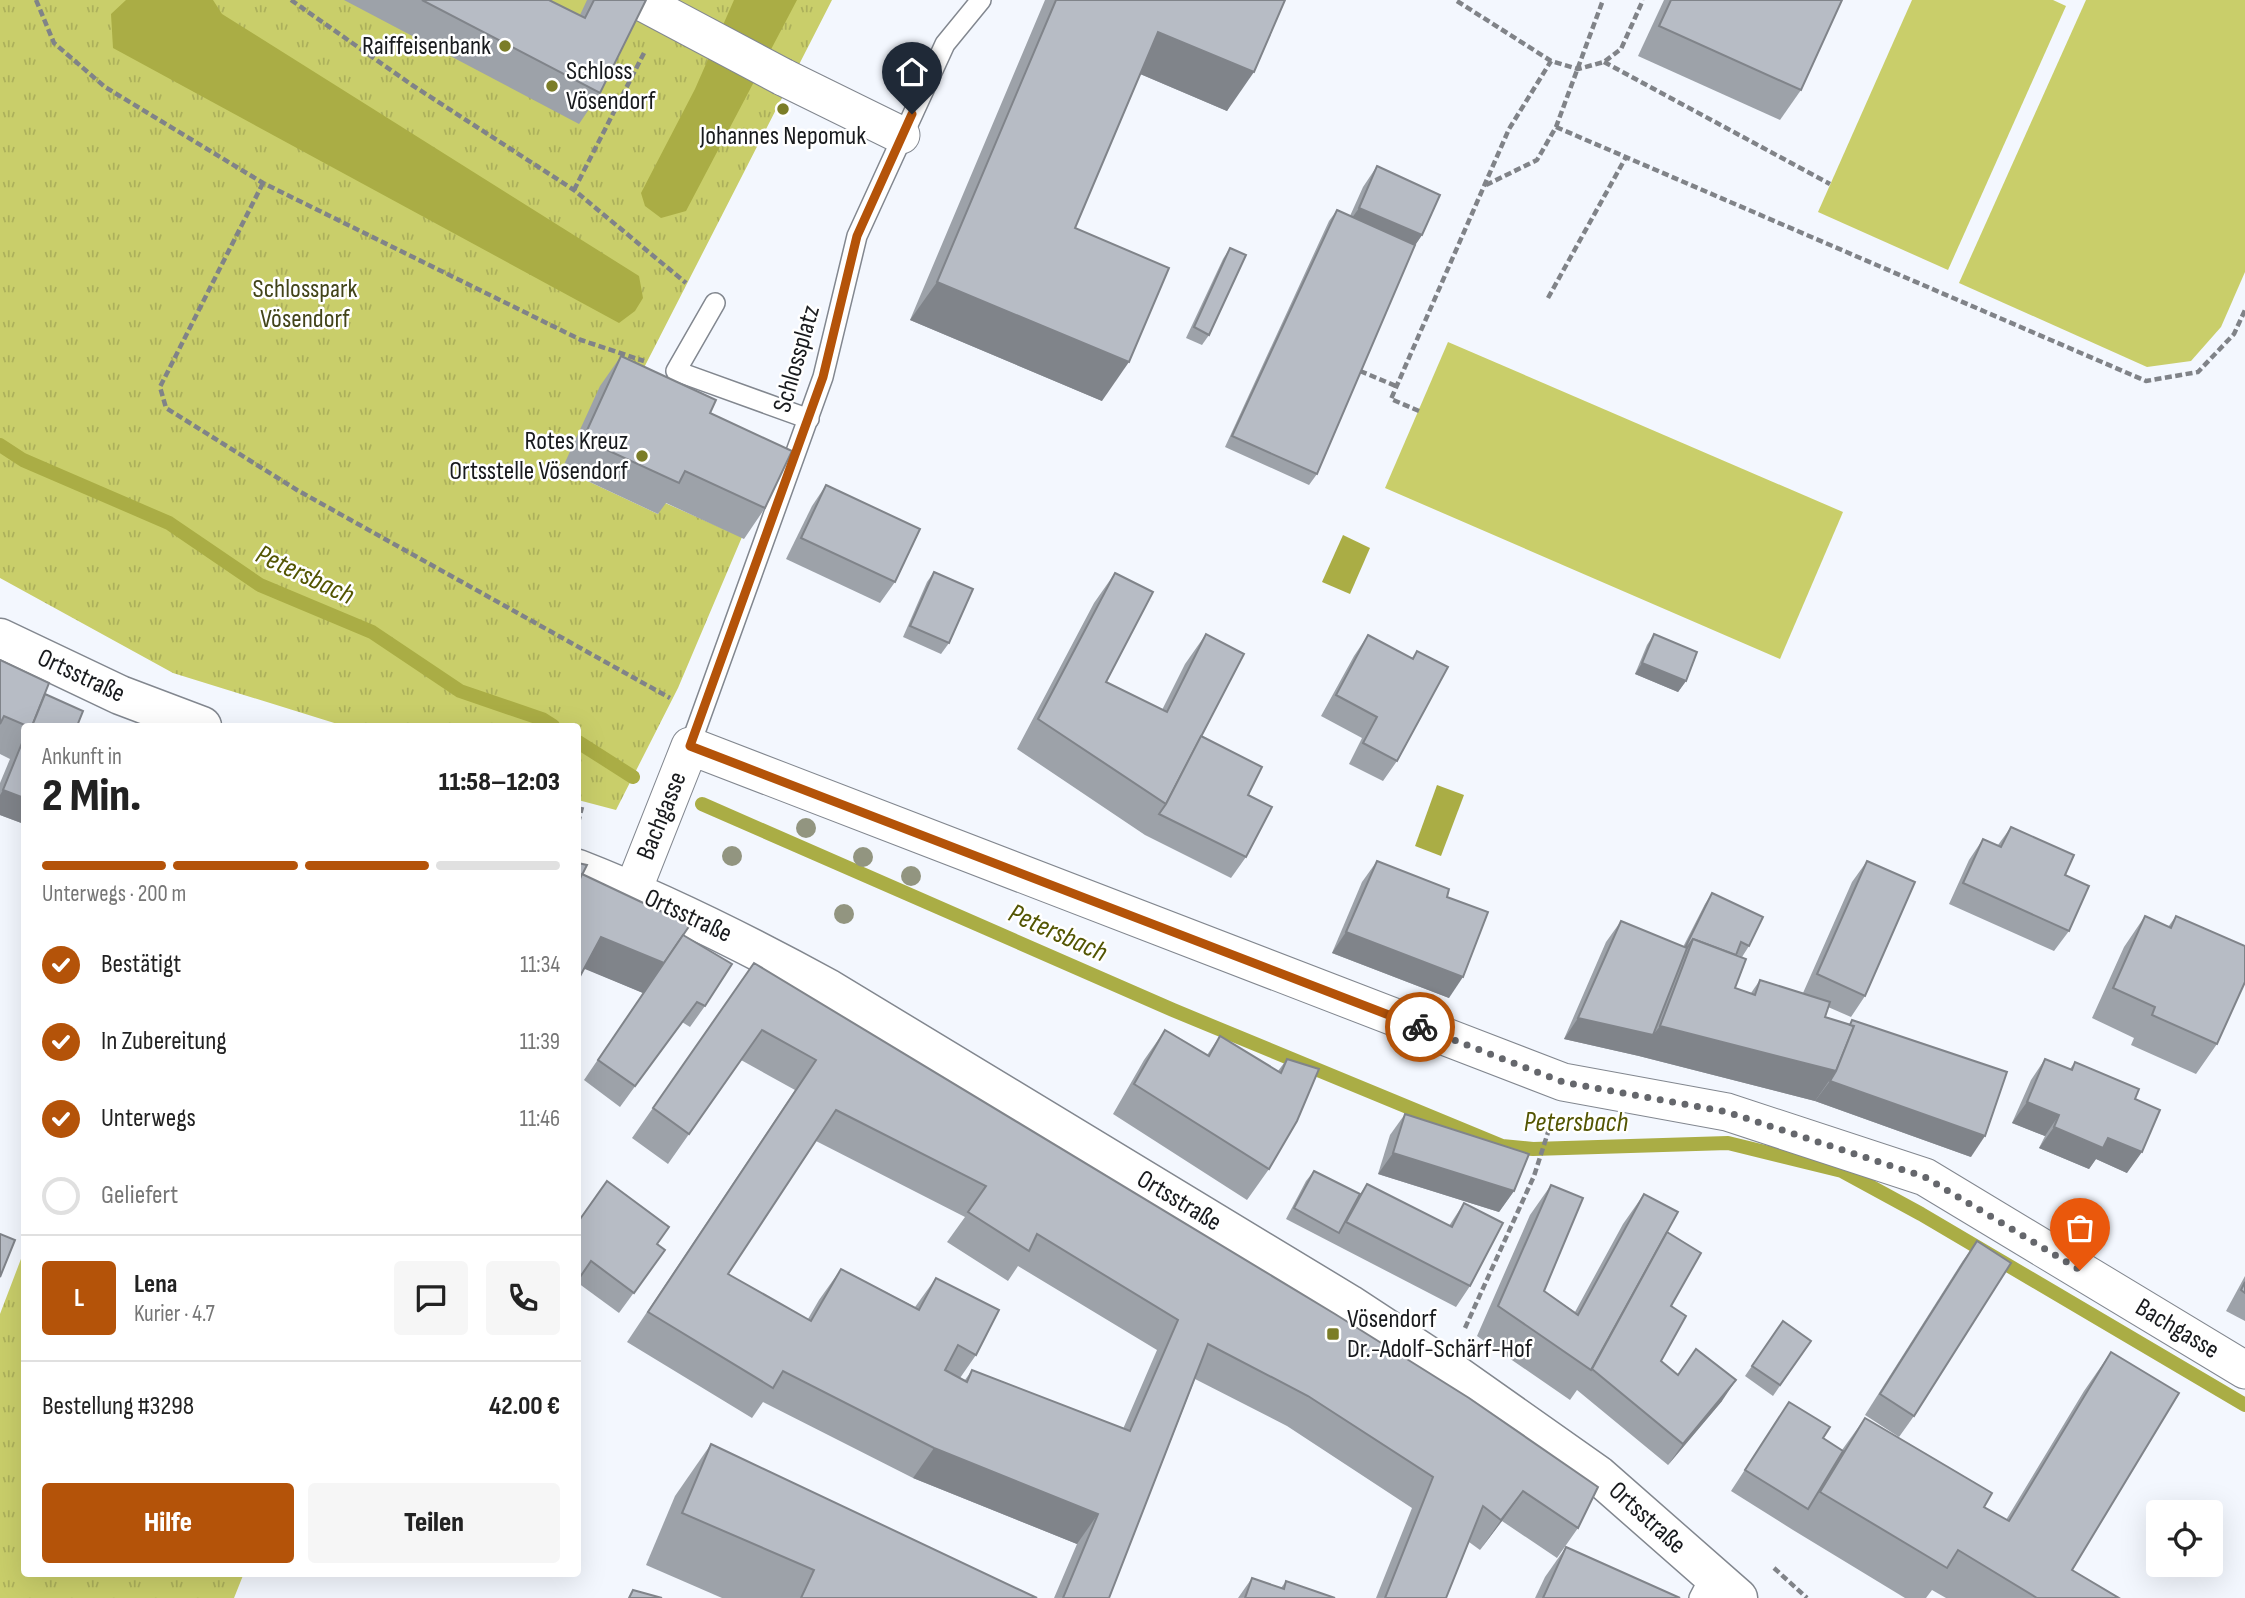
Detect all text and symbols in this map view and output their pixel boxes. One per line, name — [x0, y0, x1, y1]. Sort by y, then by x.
place label: Raiffeisenbank — [362, 31, 491, 62]
marker: Raiffeisenbank — [497, 38, 513, 54]
pin — [882, 42, 942, 114]
icon: home — [893, 53, 931, 91]
place label: Schloss Vösendorf — [566, 56, 656, 117]
marker: Schloss Vösendorf — [544, 78, 560, 94]
marker: Johannes Nepomuk — [775, 101, 791, 117]
place label: Johannes Nepomuk — [699, 121, 866, 152]
park label: Schlosspark Vösendorf — [253, 274, 357, 335]
street label: Schlossplatz — [767, 302, 827, 416]
place label: Rotes Kreuz Ortsstelle Vösendorf — [449, 426, 628, 487]
marker: Rotes Kreuz Ortsstelle Vösendorf — [634, 448, 650, 464]
water label: Petersbach — [251, 538, 360, 612]
street label: Ortsstraße — [32, 642, 130, 710]
text: Ankunft in — [42, 743, 122, 771]
text: 11:58–12:03 — [439, 767, 560, 798]
street label: Bachgasse — [630, 768, 694, 864]
text: 2 Min. — [42, 769, 141, 824]
text: Unterwegs · 200 m — [42, 880, 186, 908]
street label: Ortsstraße — [639, 882, 737, 950]
water label: Petersbach — [1004, 897, 1113, 969]
icon: check — [42, 946, 80, 984]
text: Bestätigt — [101, 949, 181, 980]
text: 11:34 — [520, 951, 560, 979]
courier — [1385, 992, 1455, 1062]
icon: bike — [1401, 1008, 1439, 1046]
icon: check — [42, 1023, 80, 1061]
text: In Zubereitung — [101, 1026, 227, 1057]
text: 11:39 — [520, 1028, 560, 1056]
icon: check — [42, 1100, 80, 1138]
text: Unterwegs — [101, 1103, 196, 1134]
text: 11:46 — [520, 1105, 560, 1133]
water label: Petersbach — [1524, 1106, 1629, 1139]
street label: Ortsstraße — [1131, 1164, 1227, 1238]
text: Geliefert — [101, 1180, 178, 1211]
pin — [2050, 1198, 2110, 1270]
icon: bag — [2061, 1209, 2099, 1247]
button: chat — [394, 1261, 468, 1335]
button: phone — [486, 1261, 560, 1335]
text: Lena — [134, 1269, 177, 1300]
text: L — [74, 1283, 84, 1314]
street label: Bachgasse — [2130, 1292, 2224, 1366]
text: Kurier · 4.7 — [134, 1300, 215, 1328]
place label: Vösendorf Dr.-Adolf-Schärf-Hof — [1347, 1304, 1533, 1365]
marker: Vösendorf Dr.-Adolf-Schärf-Hof — [1325, 1326, 1341, 1342]
text: Bestellung #3298 — [42, 1391, 194, 1422]
text: 42.00 € — [489, 1391, 560, 1422]
street label: Ortsstraße — [1602, 1475, 1692, 1561]
button: Hilfe — [42, 1483, 294, 1563]
button: Teilen — [308, 1483, 560, 1563]
map controls — [2146, 1500, 2223, 1577]
button: locate — [2146, 1500, 2223, 1577]

